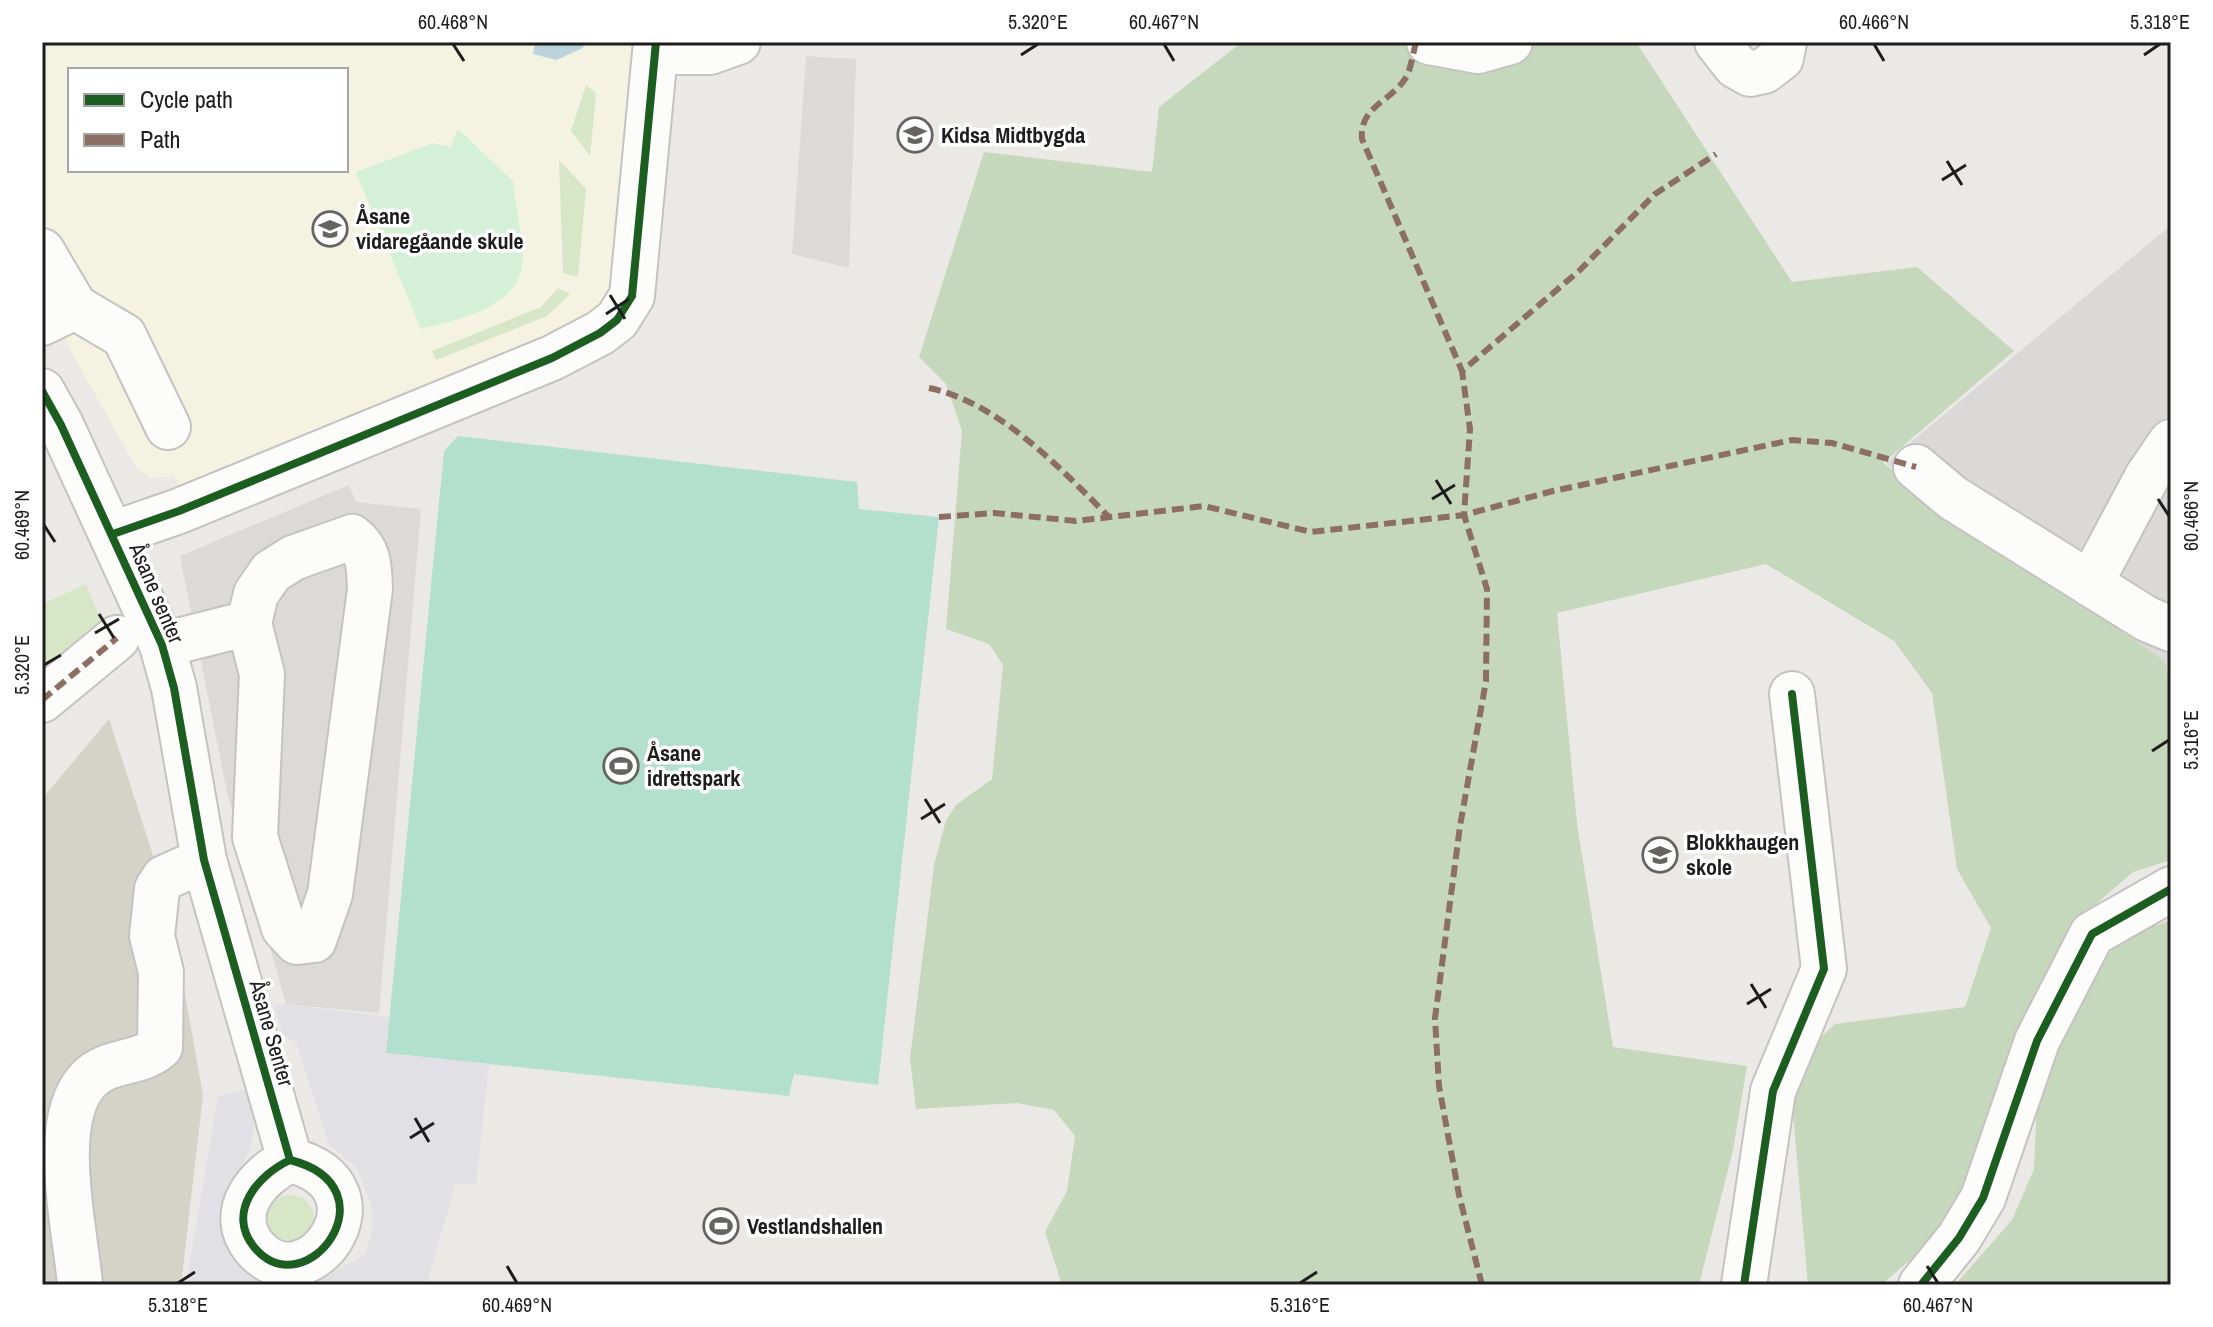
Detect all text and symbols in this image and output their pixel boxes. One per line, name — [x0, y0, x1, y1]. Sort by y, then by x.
text: 60.468°N — [418, 8, 488, 35]
text: 5.320°E — [1008, 8, 1068, 35]
text: 60.467°N — [1129, 8, 1199, 35]
text: 60.466°N — [1839, 8, 1909, 35]
text: 5.318°E — [2130, 8, 2190, 35]
legend — [68, 68, 348, 172]
text: Cycle path — [140, 83, 233, 115]
school or university icon: Kidsa Midtbygda — [896, 116, 934, 154]
place label: Kidsa Midtbygda — [941, 120, 1085, 150]
text: Path — [140, 123, 181, 155]
place label: Åsane vidaregåande skule — [356, 201, 523, 256]
school or university icon: Åsane vidaregåande skule — [311, 210, 349, 248]
text: 60.466°N — [2177, 481, 2204, 551]
text: 60.469°N — [8, 490, 35, 560]
street label: Åsane senter — [122, 537, 192, 648]
text: 5.320°E — [8, 635, 35, 695]
text: 5.316°E — [2177, 710, 2204, 770]
place label: Åsane idrettspark — [647, 738, 741, 793]
sports icon: Åsane idrettspark — [602, 747, 640, 785]
place label: Blokkhaugen skole — [1686, 827, 1799, 882]
school or university icon: Blokkhaugen skole — [1641, 836, 1679, 874]
street label: Åsane Senter — [242, 975, 301, 1090]
sports icon: Vestlandshallen — [702, 1207, 740, 1245]
place label: Vestlandshallen — [747, 1211, 883, 1241]
text: 5.318°E — [148, 1291, 208, 1318]
text: 60.469°N — [482, 1291, 552, 1318]
text: 5.316°E — [1270, 1291, 1330, 1318]
text: 60.467°N — [1903, 1291, 1973, 1318]

